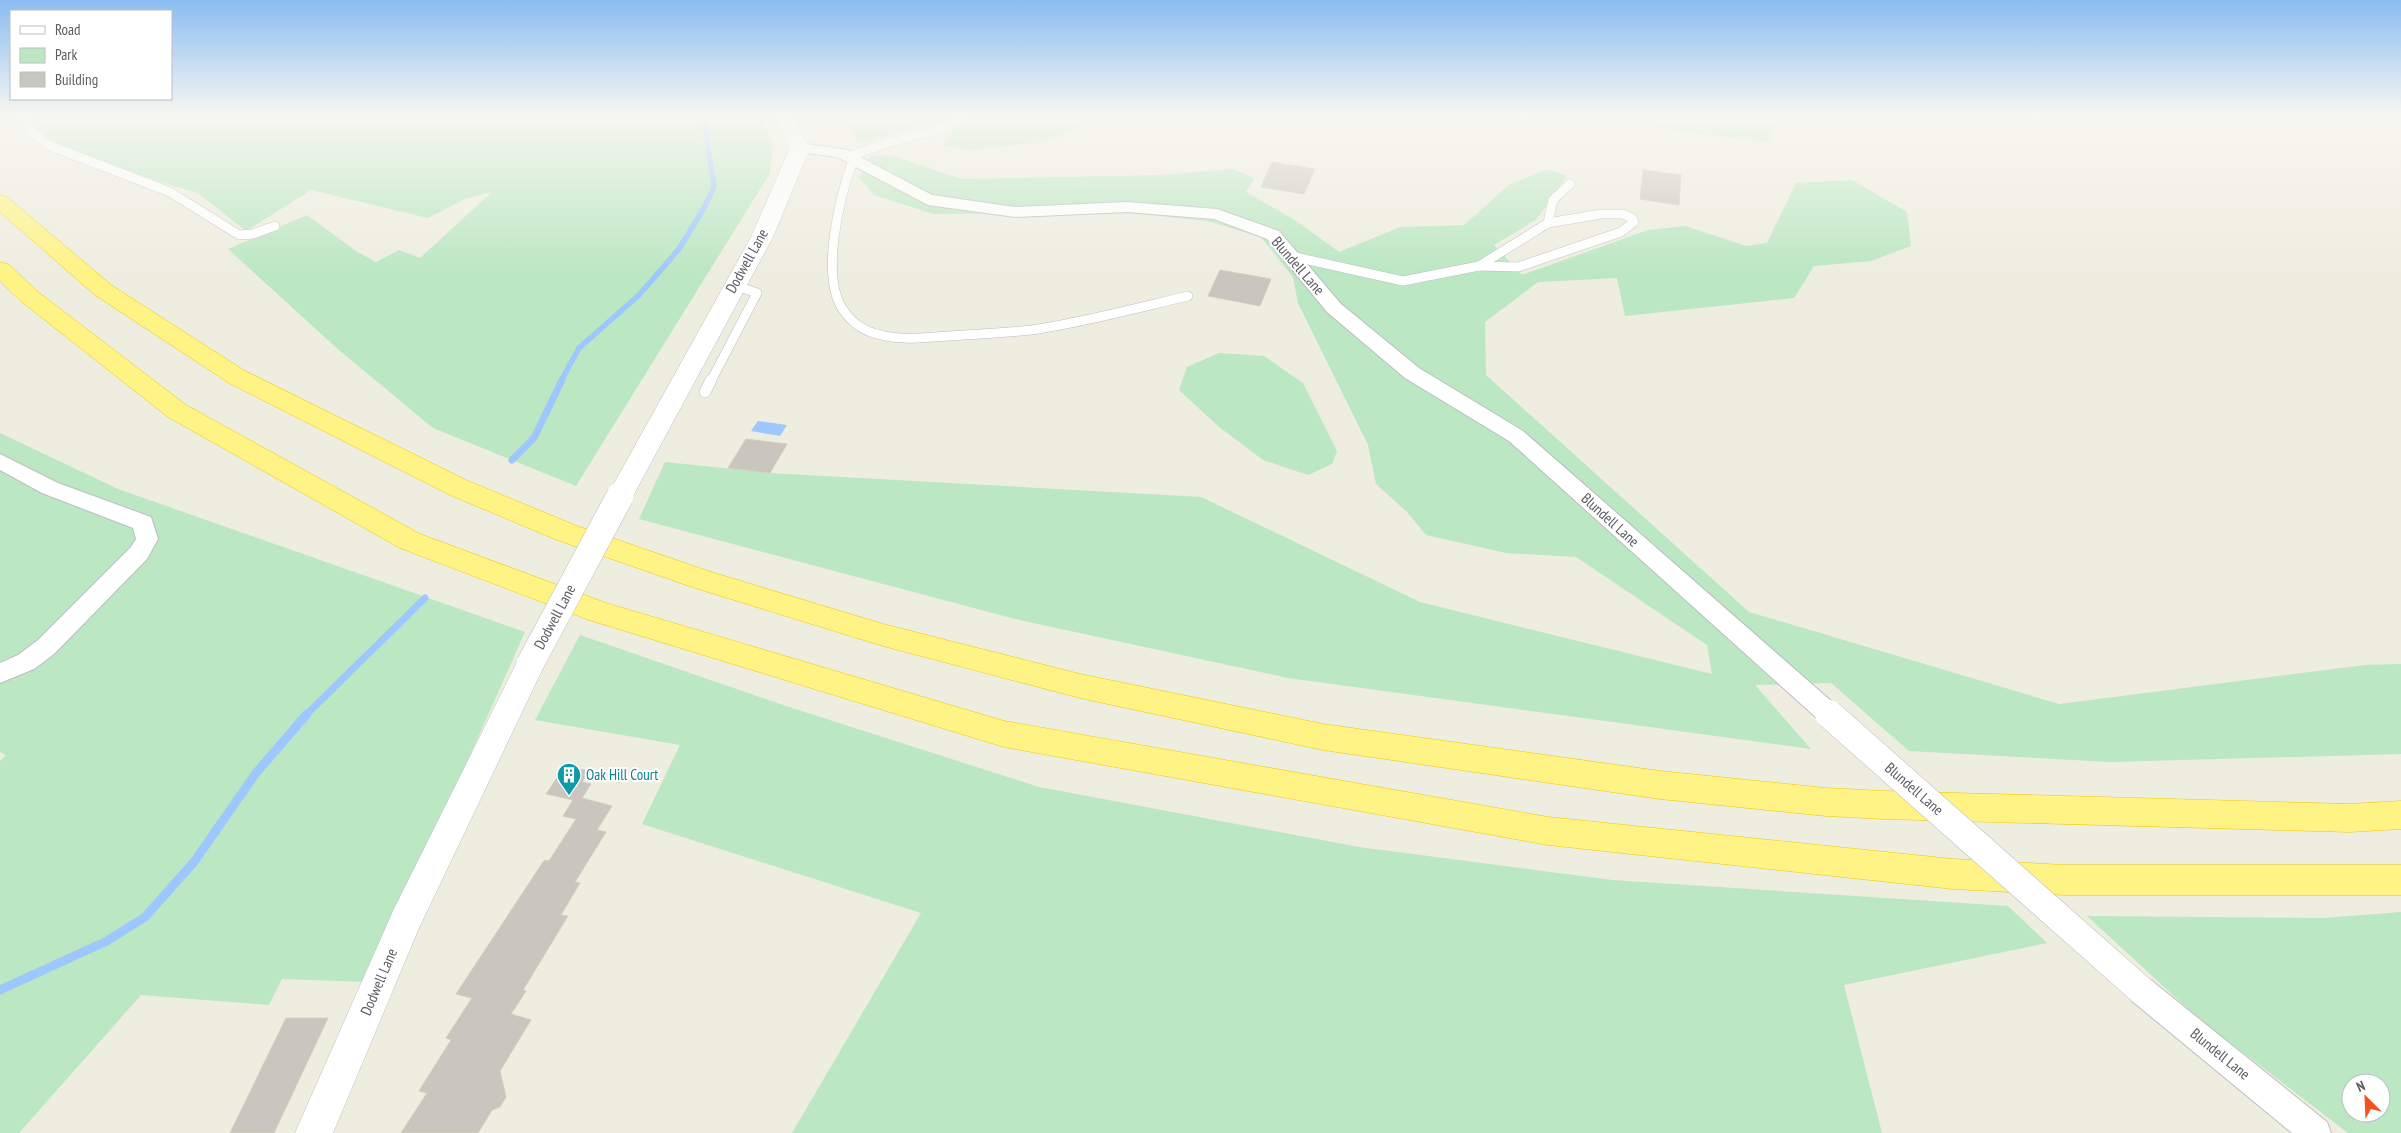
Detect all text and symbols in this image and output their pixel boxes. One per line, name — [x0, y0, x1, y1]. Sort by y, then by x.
legend — [10, 10, 172, 100]
text: Road — [55, 20, 81, 39]
text: Park — [55, 45, 77, 64]
text: Building — [55, 70, 98, 89]
street label: Dodwell Lane — [721, 225, 772, 296]
street label: Blundell Lane — [1268, 233, 1329, 299]
street label: Blundell Lane — [1577, 489, 1643, 551]
street label: Dodwell Lane — [530, 581, 580, 652]
street label: Blundell Lane — [1881, 758, 1947, 819]
building icon: Oak Hill Court — [556, 762, 582, 796]
place label: Oak Hill Court — [586, 765, 658, 784]
street label: Dodwell Lane — [356, 946, 401, 1018]
street label: Blundell Lane — [2187, 1024, 2254, 1083]
north arrow — [2341, 1073, 2391, 1123]
text: N — [2354, 1076, 2368, 1096]

